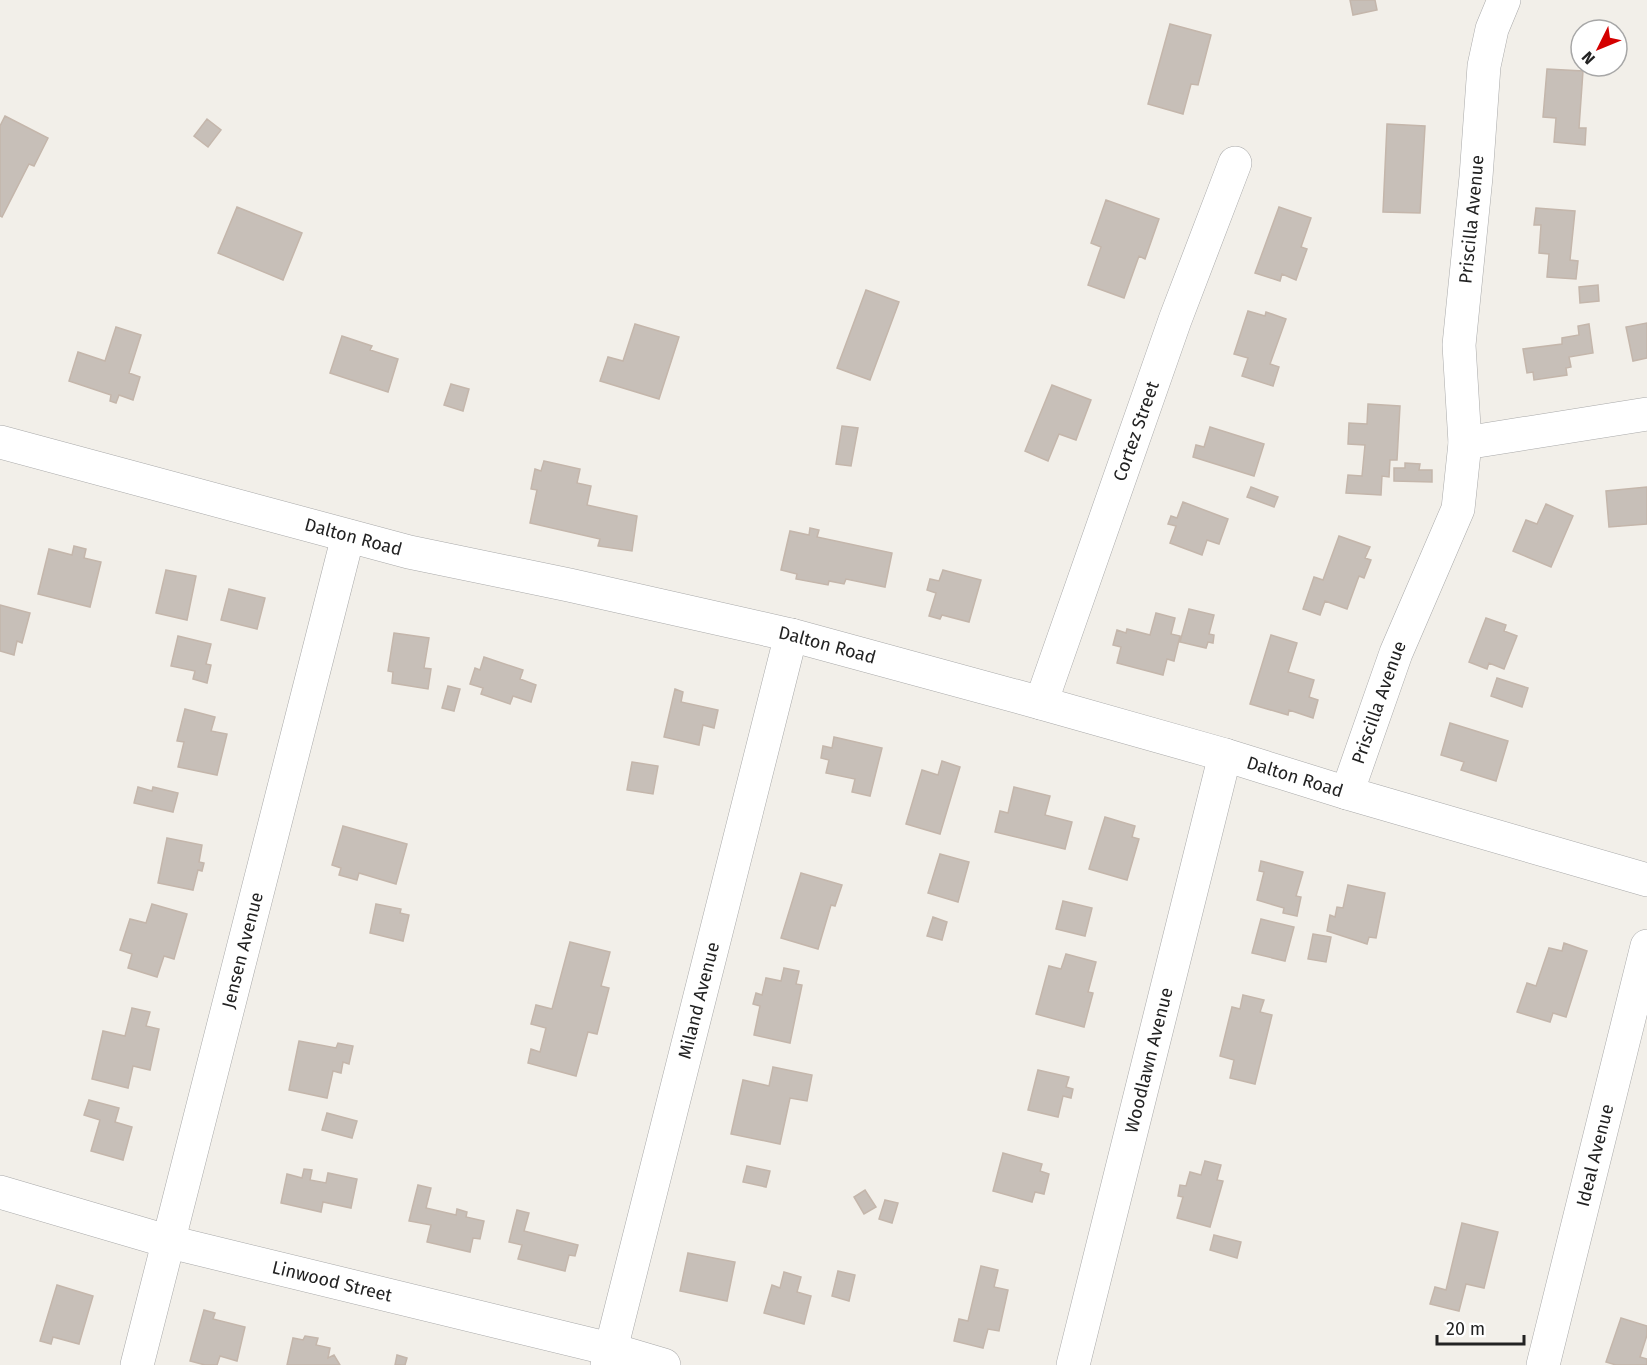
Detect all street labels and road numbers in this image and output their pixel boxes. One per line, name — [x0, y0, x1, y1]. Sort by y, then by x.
street label: Priscilla Avenue — [1454, 154, 1489, 285]
street label: Cortez Street — [1108, 378, 1164, 484]
street label: Dalton Road — [302, 513, 405, 561]
street label: Dalton Road — [776, 622, 878, 669]
street label: Priscilla Avenue — [1347, 637, 1411, 767]
street label: Dalton Road — [1244, 751, 1346, 802]
street label: Jensen Avenue — [217, 890, 268, 1011]
street label: Miland Avenue — [674, 940, 724, 1061]
street label: Woodlawn Avenue — [1120, 985, 1178, 1135]
street label: Ideal Avenue — [1572, 1102, 1618, 1209]
street label: Linwood Street — [270, 1256, 395, 1307]

